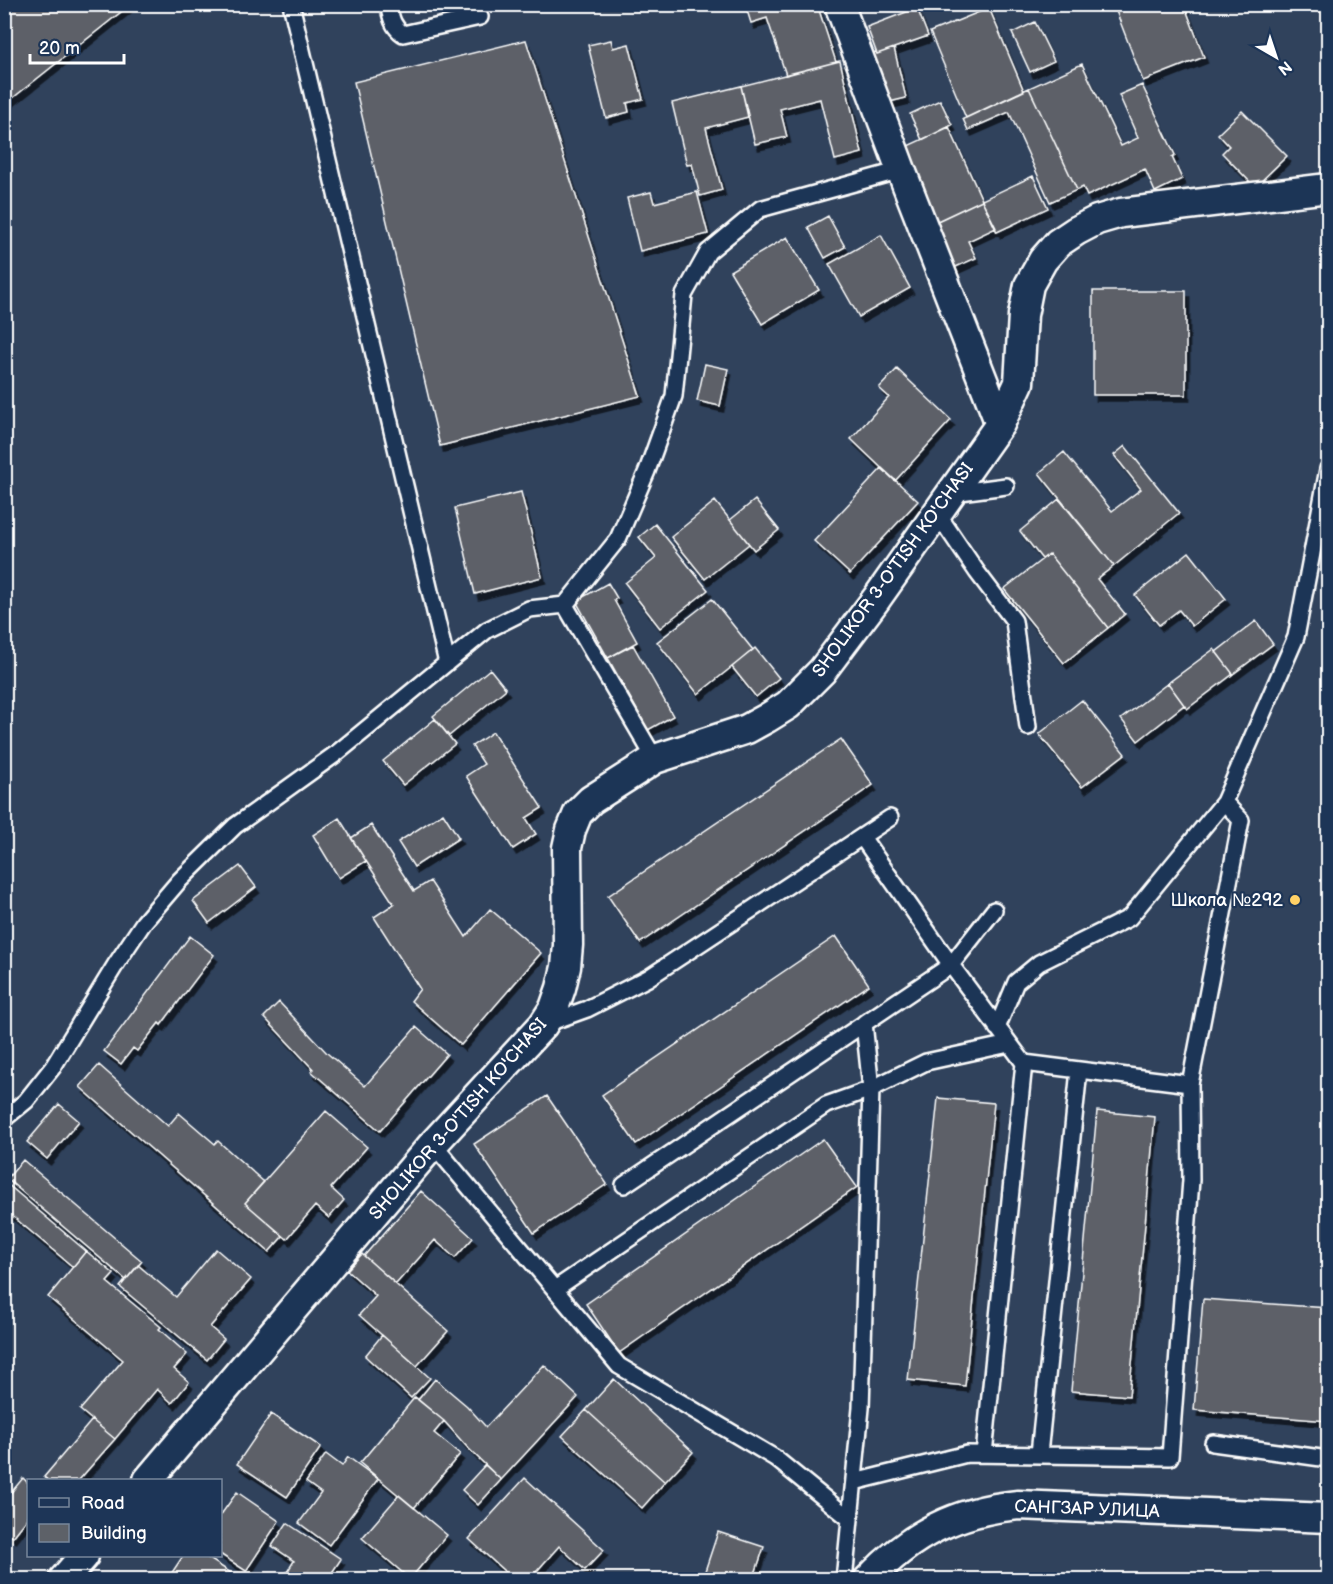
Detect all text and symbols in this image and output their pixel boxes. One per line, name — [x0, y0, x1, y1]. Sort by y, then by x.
scale bar — [30, 27, 124, 65]
north arrow — [1246, 27, 1306, 87]
text: 20 m — [39, 38, 80, 59]
text: N — [1274, 56, 1295, 79]
street label: SHOLIKOR 3-O'TISH KO'CHASI — [808, 459, 978, 681]
place label: Школа №292 — [1170, 890, 1283, 911]
marker: Школа №292 — [1288, 893, 1302, 907]
street label: SHOLIKOR 3-O'TISH KO'CHASI — [365, 1014, 551, 1224]
legend — [27, 1479, 222, 1557]
text: Road — [81, 1493, 125, 1514]
street label: САНГЗАР УЛИЦА — [1014, 1496, 1160, 1522]
text: Building — [81, 1523, 147, 1544]

